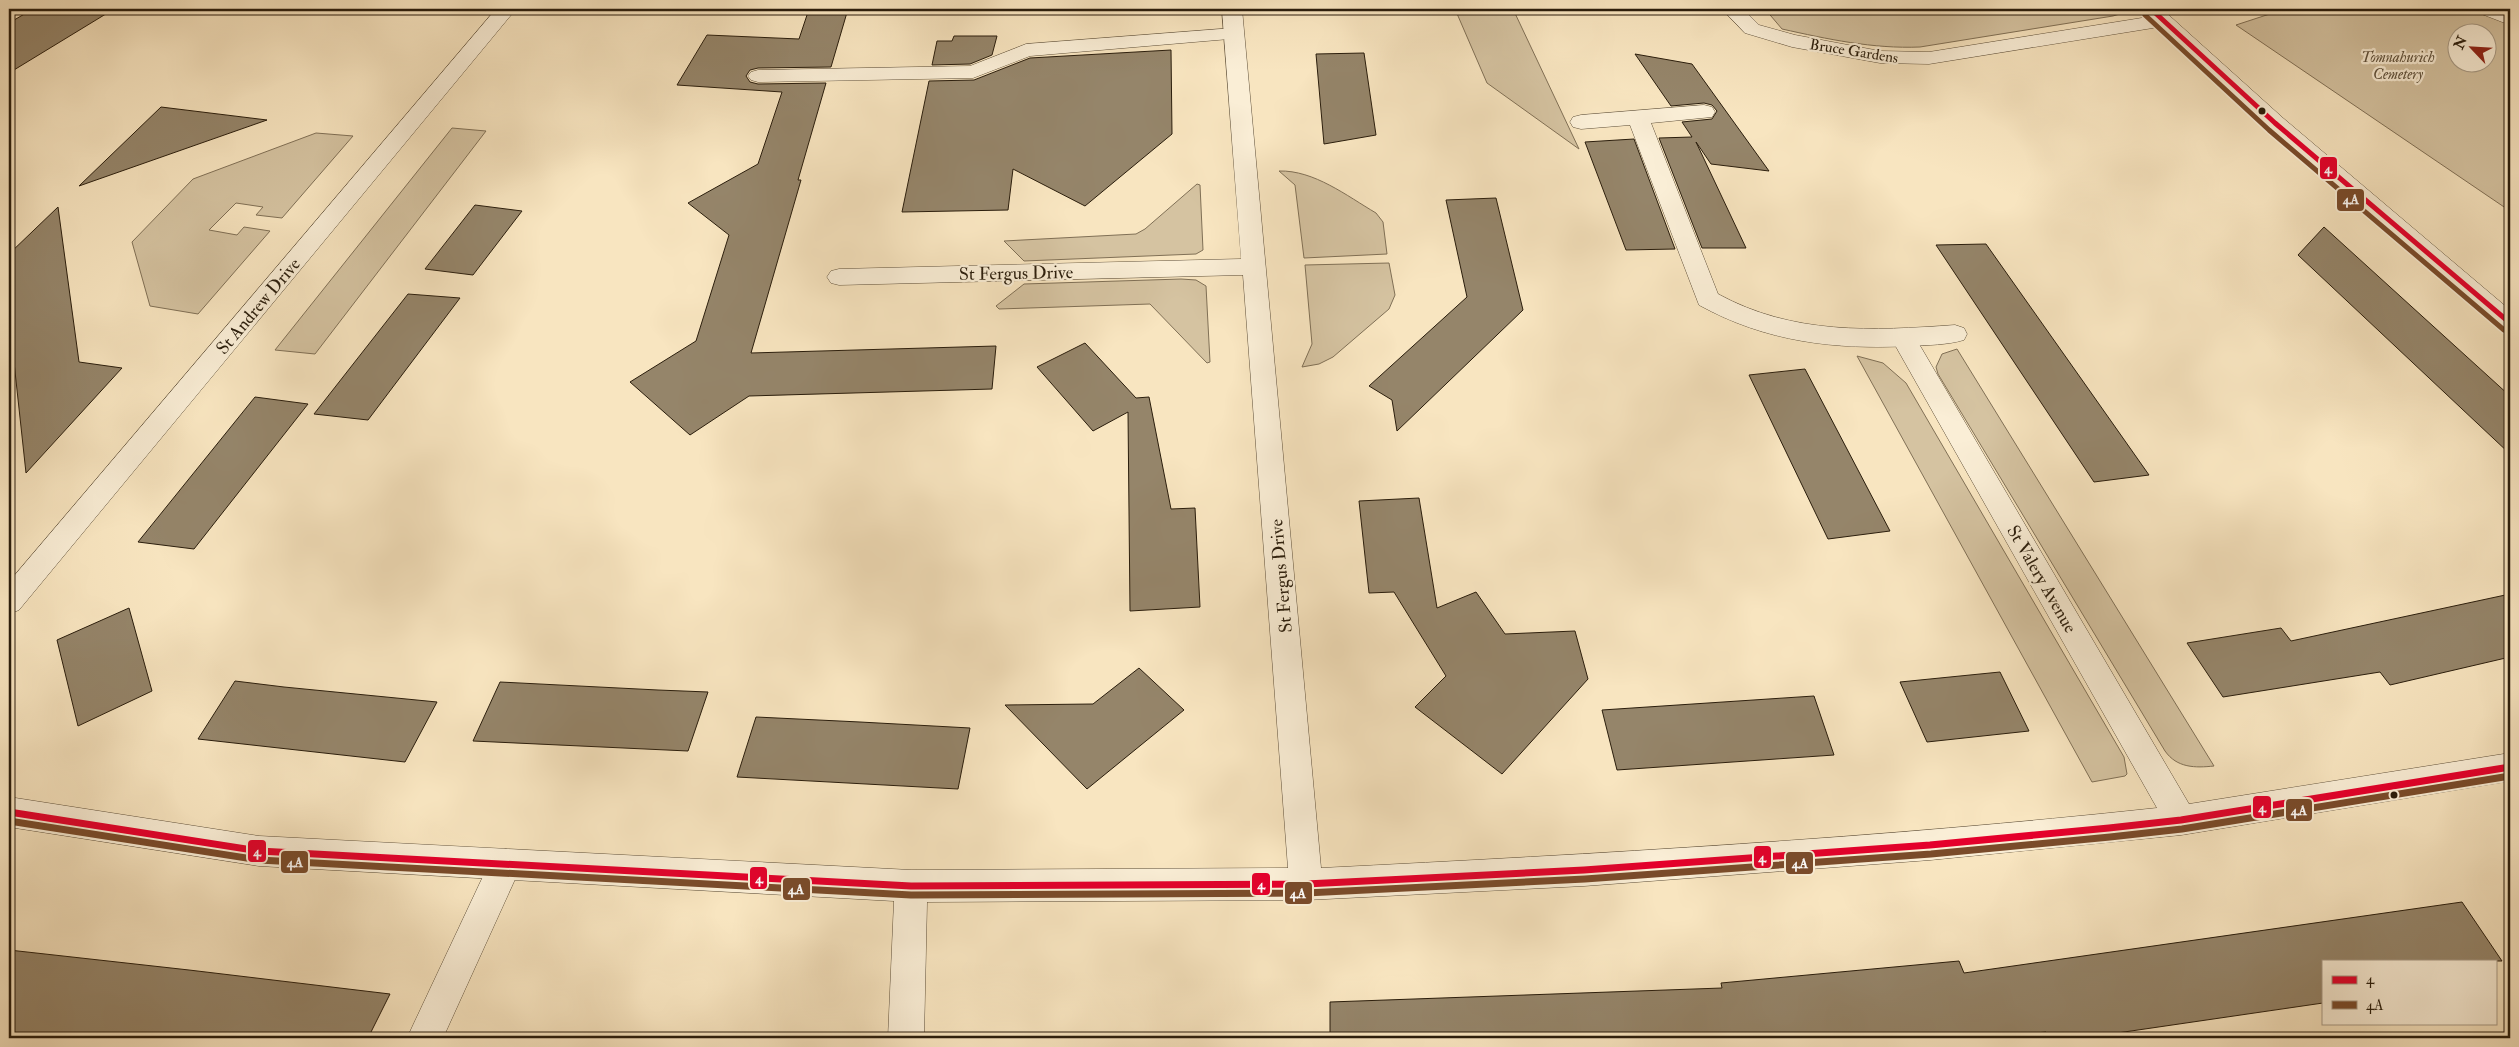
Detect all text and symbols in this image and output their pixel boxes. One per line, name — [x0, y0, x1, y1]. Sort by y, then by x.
north arrow — [2446, 22, 2496, 72]
text: N — [2450, 33, 2471, 53]
street label: Bruce Gardens — [1808, 35, 1900, 68]
park label: Tomnahurich Cemetery — [2361, 48, 2435, 84]
unlabelled marker — [2257, 106, 2267, 116]
line badge: 4 — [2319, 156, 2338, 180]
text: 4 — [2323, 160, 2333, 177]
line badge: 4A — [2336, 188, 2365, 212]
text: 4A — [2342, 191, 2359, 208]
street label: St Andrew Drive — [211, 253, 306, 359]
street label: St Fergus Drive — [959, 261, 1074, 286]
street label: St Fergus Drive — [1265, 518, 1298, 634]
street label: St Valery Avenue — [2001, 521, 2082, 638]
unlabelled marker — [2389, 790, 2399, 800]
line badge: 4 — [2252, 795, 2272, 819]
line badge: 4A — [2285, 798, 2313, 822]
text: 4 — [2257, 799, 2267, 816]
text: 4A — [2290, 802, 2307, 819]
line badge: 4 — [247, 839, 267, 863]
text: 4 — [252, 843, 262, 860]
line badge: 4 — [1753, 845, 1772, 869]
text: 4 — [1757, 849, 1767, 866]
line badge: 4A — [280, 850, 309, 874]
line badge: 4A — [1785, 851, 1814, 875]
text: 4A — [286, 854, 303, 871]
text: 4A — [1791, 855, 1808, 872]
line badge: 4 — [749, 866, 768, 890]
text: 4 — [754, 870, 764, 887]
line badge: 4 — [1251, 872, 1271, 896]
text: 4 — [1256, 876, 1266, 893]
line badge: 4A — [782, 877, 811, 901]
text: 4A — [787, 881, 804, 898]
line badge: 4A — [1284, 881, 1313, 905]
text: 4A — [1289, 885, 1306, 902]
legend — [2322, 960, 2496, 1024]
text: 4 — [2366, 970, 2375, 989]
text: 4A — [2366, 996, 2384, 1015]

